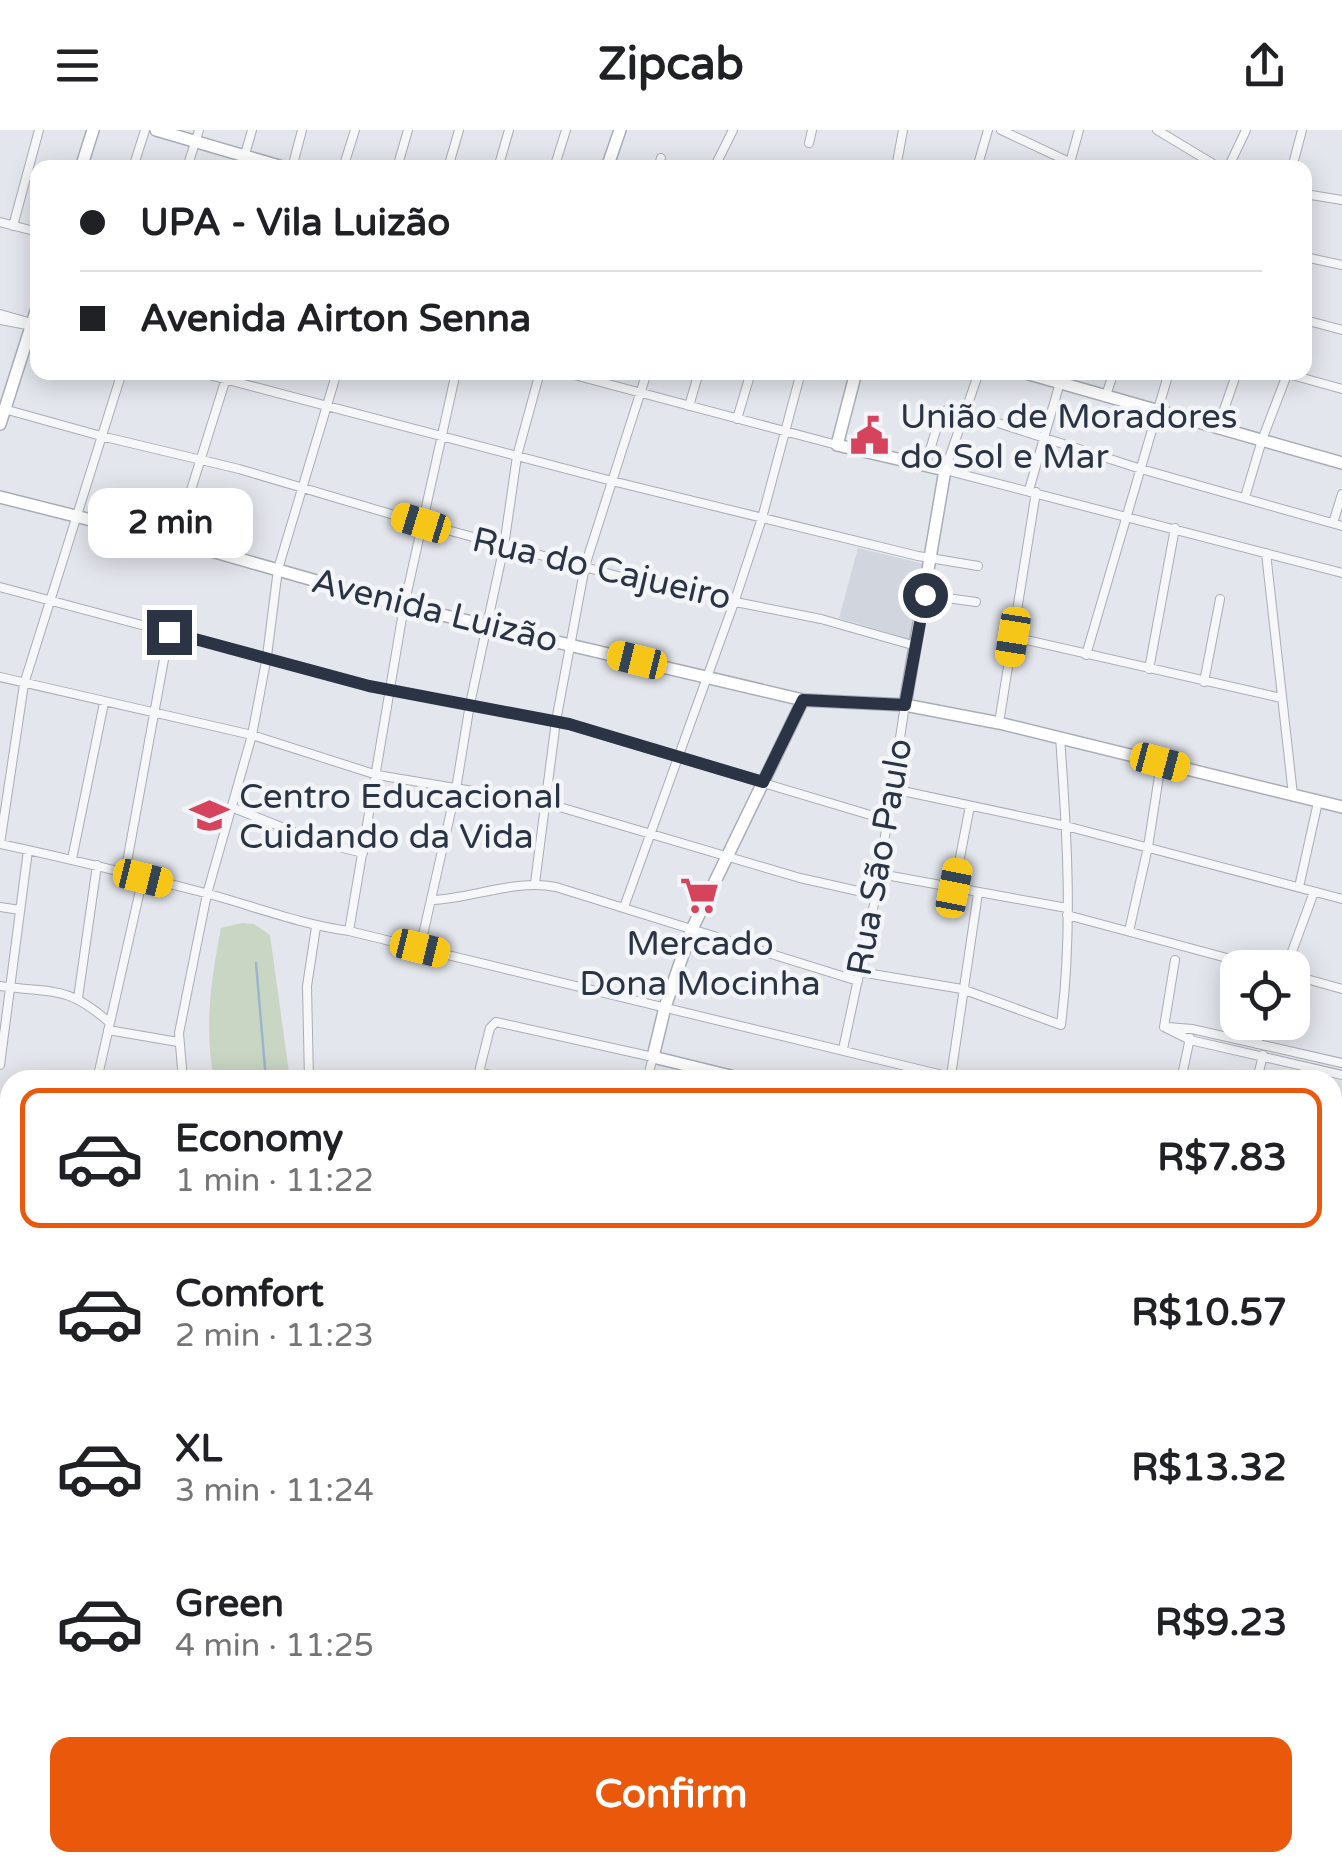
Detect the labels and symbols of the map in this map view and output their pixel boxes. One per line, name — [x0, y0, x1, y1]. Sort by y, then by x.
place label: União de Moradores do Sol e Mar — [900, 396, 1238, 478]
public building icon: União de Moradores do Sol e Mar — [849, 415, 891, 457]
callout: 2 min — [86, 487, 252, 557]
car — [388, 500, 454, 546]
street label: Rua do Cajueiro — [468, 519, 735, 619]
street label: Avenida Luizão — [307, 560, 562, 662]
route start — [903, 573, 948, 618]
car — [993, 605, 1033, 669]
route end — [147, 610, 192, 655]
car — [604, 638, 670, 682]
street label: Rua São Paulo — [838, 735, 922, 979]
car — [1127, 740, 1193, 784]
place label: Centro Educacional Cuidando da Vida — [239, 776, 562, 858]
school or university icon: Centro Educacional Cuidando da Vida — [188, 795, 230, 837]
car — [110, 856, 176, 900]
car — [934, 856, 974, 920]
supermarket icon: Mercado Dona Mocinha — [679, 875, 721, 917]
place label: Mercado Dona Mocinha — [579, 923, 821, 1005]
car — [387, 926, 453, 970]

